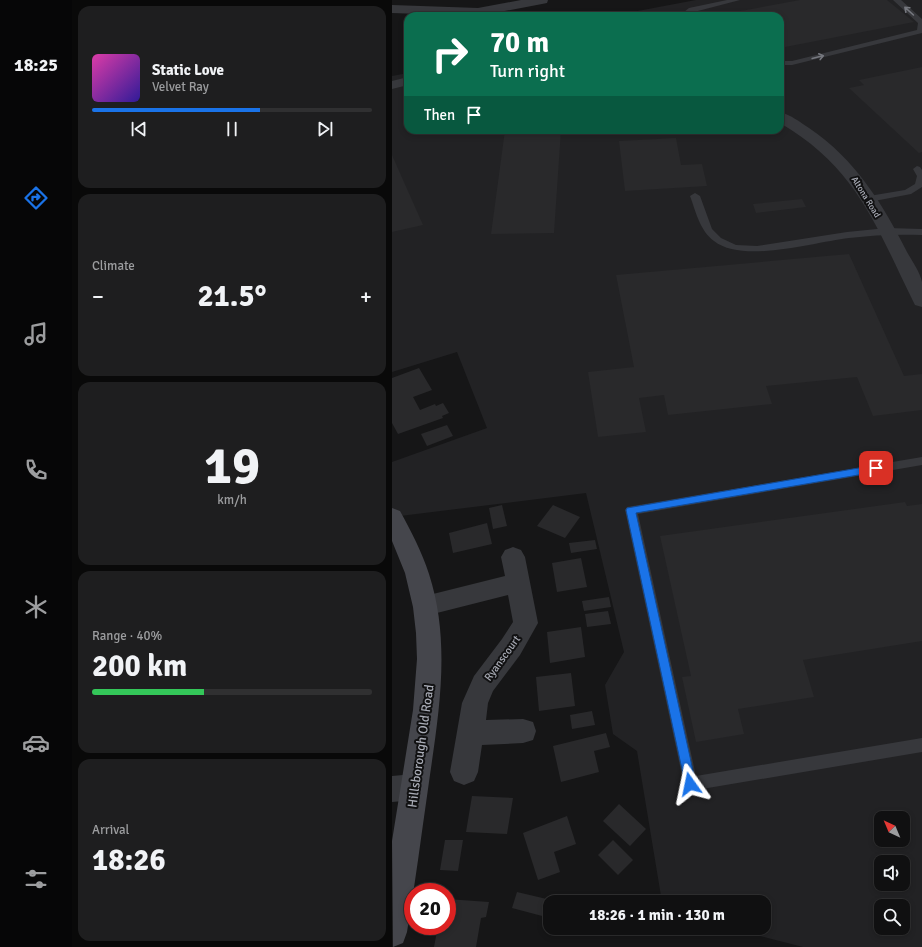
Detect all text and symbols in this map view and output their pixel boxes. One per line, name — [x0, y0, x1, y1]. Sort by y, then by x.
one-way arrow — [904, 7, 915, 16]
text: 70 m — [490, 26, 549, 60]
icon: right — [424, 28, 476, 80]
one-way arrow — [811, 52, 824, 60]
text: 18:25 — [14, 54, 58, 76]
text: Turn right — [490, 60, 565, 82]
text: Static Love — [152, 61, 224, 79]
text: Velvet Ray — [152, 79, 209, 95]
icon: arrive — [463, 104, 485, 126]
text: Then — [424, 106, 455, 124]
icon: previous — [128, 118, 150, 140]
icon: pause — [221, 118, 243, 140]
icon: next — [314, 118, 336, 140]
street label: Altona Road — [849, 175, 883, 220]
icon: directions — [22, 184, 50, 212]
text: Climate — [92, 258, 135, 274]
text: 21.5° — [197, 278, 267, 315]
text: − — [92, 283, 104, 310]
text: + — [360, 283, 372, 310]
icon: music — [22, 320, 50, 348]
text: 19 — [204, 434, 260, 498]
pin — [859, 451, 893, 485]
icon: phone — [22, 456, 50, 484]
icon: arrive — [865, 457, 887, 479]
text: km/h — [217, 492, 247, 508]
icon: climate — [22, 593, 50, 621]
text: Range · 40% — [92, 628, 162, 644]
street label: Ryanscourt — [482, 633, 523, 684]
text: 200 km — [92, 648, 187, 685]
street label: Hillsborough Old Road — [404, 683, 438, 809]
icon: car — [22, 729, 50, 757]
position arrow — [669, 763, 711, 805]
north arrow — [874, 811, 910, 847]
map controls — [874, 811, 910, 935]
text: Arrival — [92, 822, 129, 838]
text: 18:26 — [92, 842, 166, 879]
button: sound — [874, 855, 910, 891]
icon: filters — [22, 865, 50, 893]
speed limit sign: 20 — [404, 883, 456, 935]
button: search — [874, 899, 910, 935]
text: 18:26 · 1 min · 130 m — [589, 906, 725, 924]

